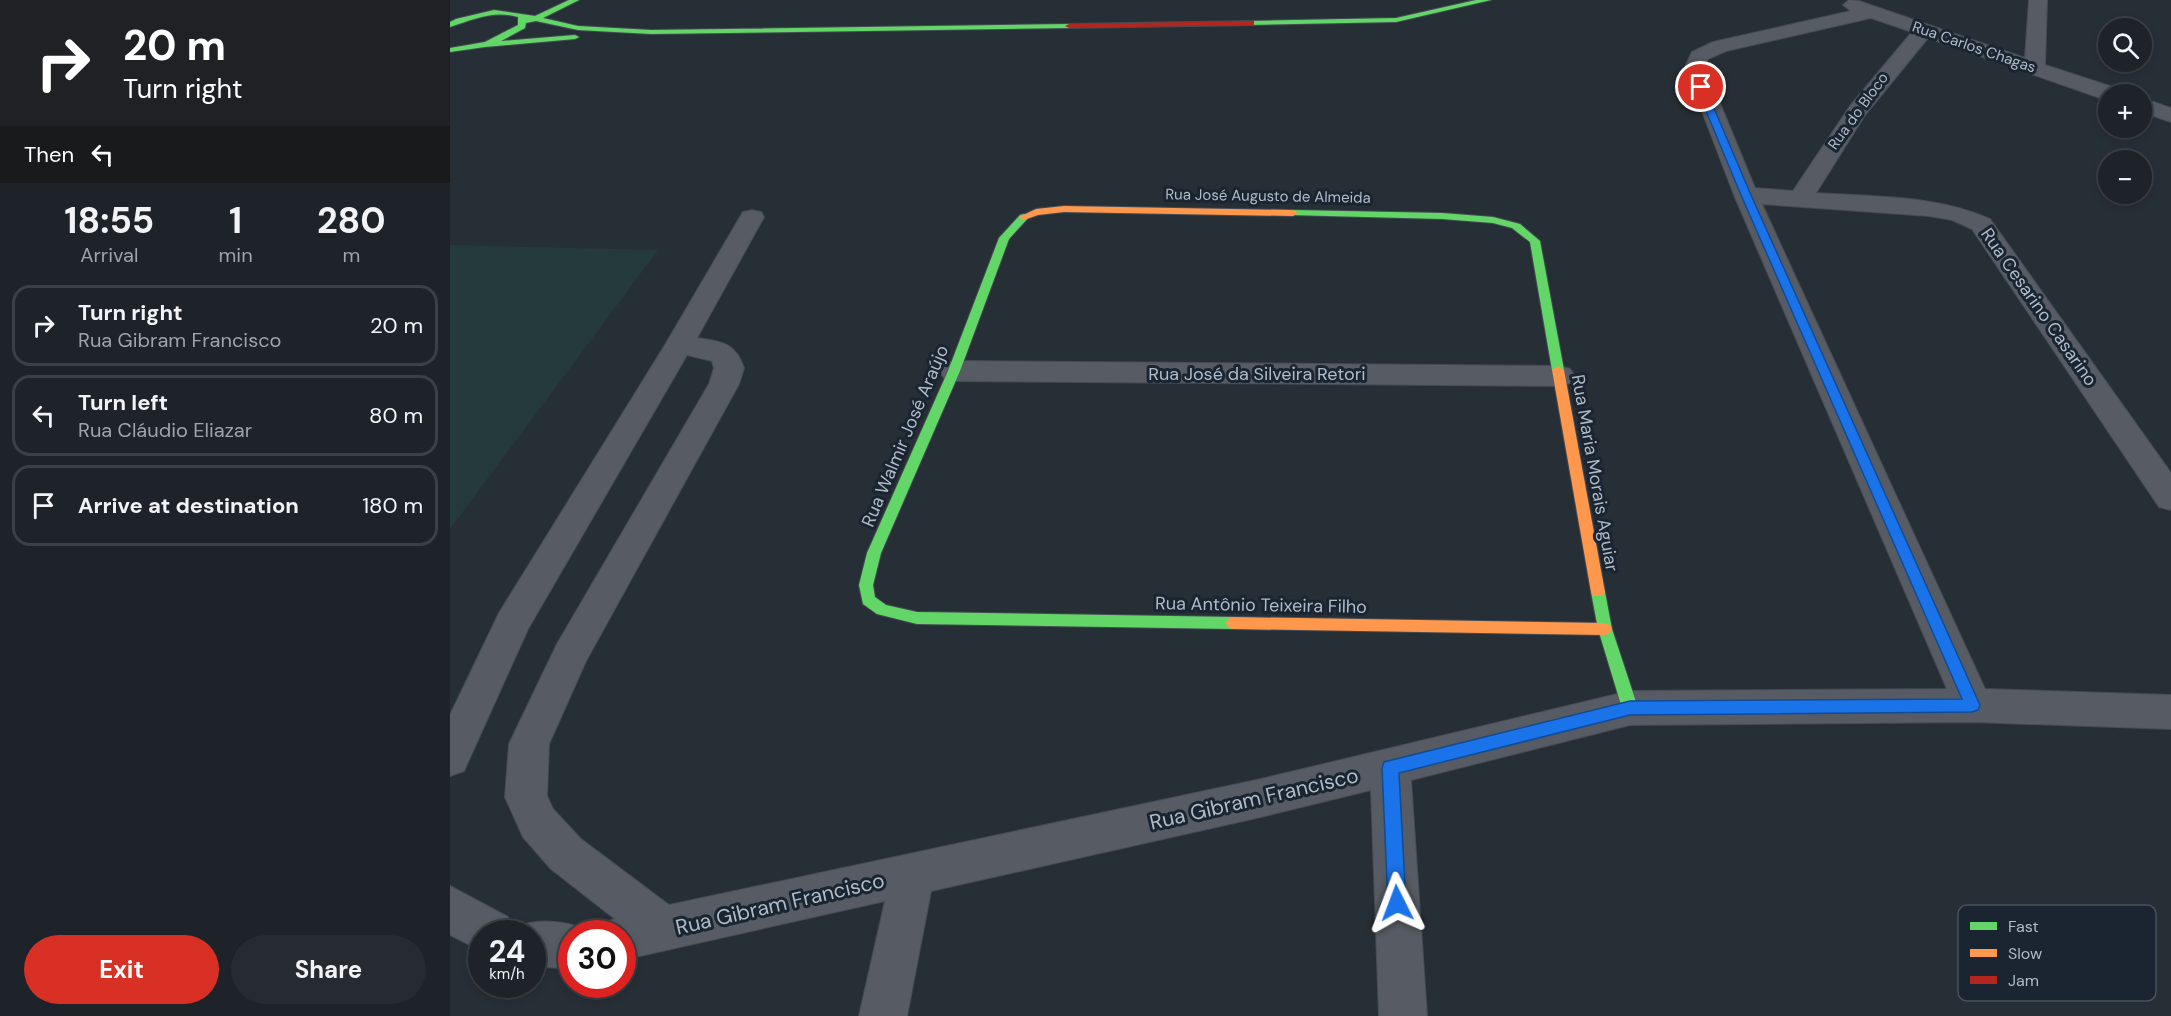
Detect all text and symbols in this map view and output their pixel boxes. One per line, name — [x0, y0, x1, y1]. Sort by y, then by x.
street label: Rua Carlos Chagas — [1910, 16, 2038, 78]
text: 20 m — [123, 18, 226, 73]
map controls — [2098, 18, 2152, 204]
button: search — [2098, 18, 2152, 72]
icon: right — [24, 24, 102, 102]
pin — [1675, 61, 1726, 112]
street label: Rua do Bloco — [1823, 68, 1893, 154]
icon: arrive — [1684, 70, 1717, 103]
text: Turn right — [123, 71, 243, 106]
button: + — [2098, 84, 2152, 138]
icon: left — [86, 138, 119, 171]
text: Then — [24, 140, 74, 169]
button: − — [2098, 150, 2152, 204]
street label: Rua José Augusto de Almeida — [1165, 184, 1371, 208]
text: 18:55 — [64, 197, 154, 244]
text: 1 — [229, 197, 242, 244]
text: 280 — [317, 197, 386, 244]
street label: Rua Cesarino Casarino — [1975, 223, 2103, 391]
text: Arrival — [80, 242, 138, 268]
text: min — [219, 242, 253, 268]
text: m — [342, 242, 360, 268]
text: Turn right — [78, 298, 183, 327]
icon: right — [27, 309, 60, 342]
text: 20 m — [370, 311, 423, 340]
text: Rua Gibram Francisco — [78, 327, 281, 353]
street label: Rua Walmir José Araújo — [856, 341, 954, 531]
street label: Rua José da Silveira Retori — [1148, 362, 1366, 386]
street label: Rua Maria Morais Aguiar — [1566, 373, 1624, 574]
text: Turn left — [78, 388, 168, 417]
icon: left — [27, 399, 60, 432]
text: 80 m — [369, 401, 423, 430]
text: Rua Cláudio Eliazar — [78, 417, 252, 443]
icon: arrive — [27, 489, 60, 522]
text: Arrive at destination — [78, 491, 299, 520]
text: 180 m — [362, 491, 423, 520]
street label: Rua Antônio Teixeira Filho — [1155, 591, 1367, 619]
street label: Rua Gibram Francisco — [1147, 761, 1361, 837]
street label: Rua Gibram Francisco — [673, 866, 887, 942]
position arrow — [1365, 871, 1429, 935]
legend — [1958, 905, 2156, 1001]
text: Fast — [2008, 916, 2039, 937]
speed limit sign: 30 — [558, 920, 636, 998]
text: 24 — [489, 932, 525, 971]
button: Exit — [24, 935, 219, 1004]
button: Share — [231, 935, 426, 1004]
text: Slow — [2008, 943, 2042, 964]
text: km/h — [489, 964, 525, 984]
text: Jam — [2008, 970, 2039, 991]

